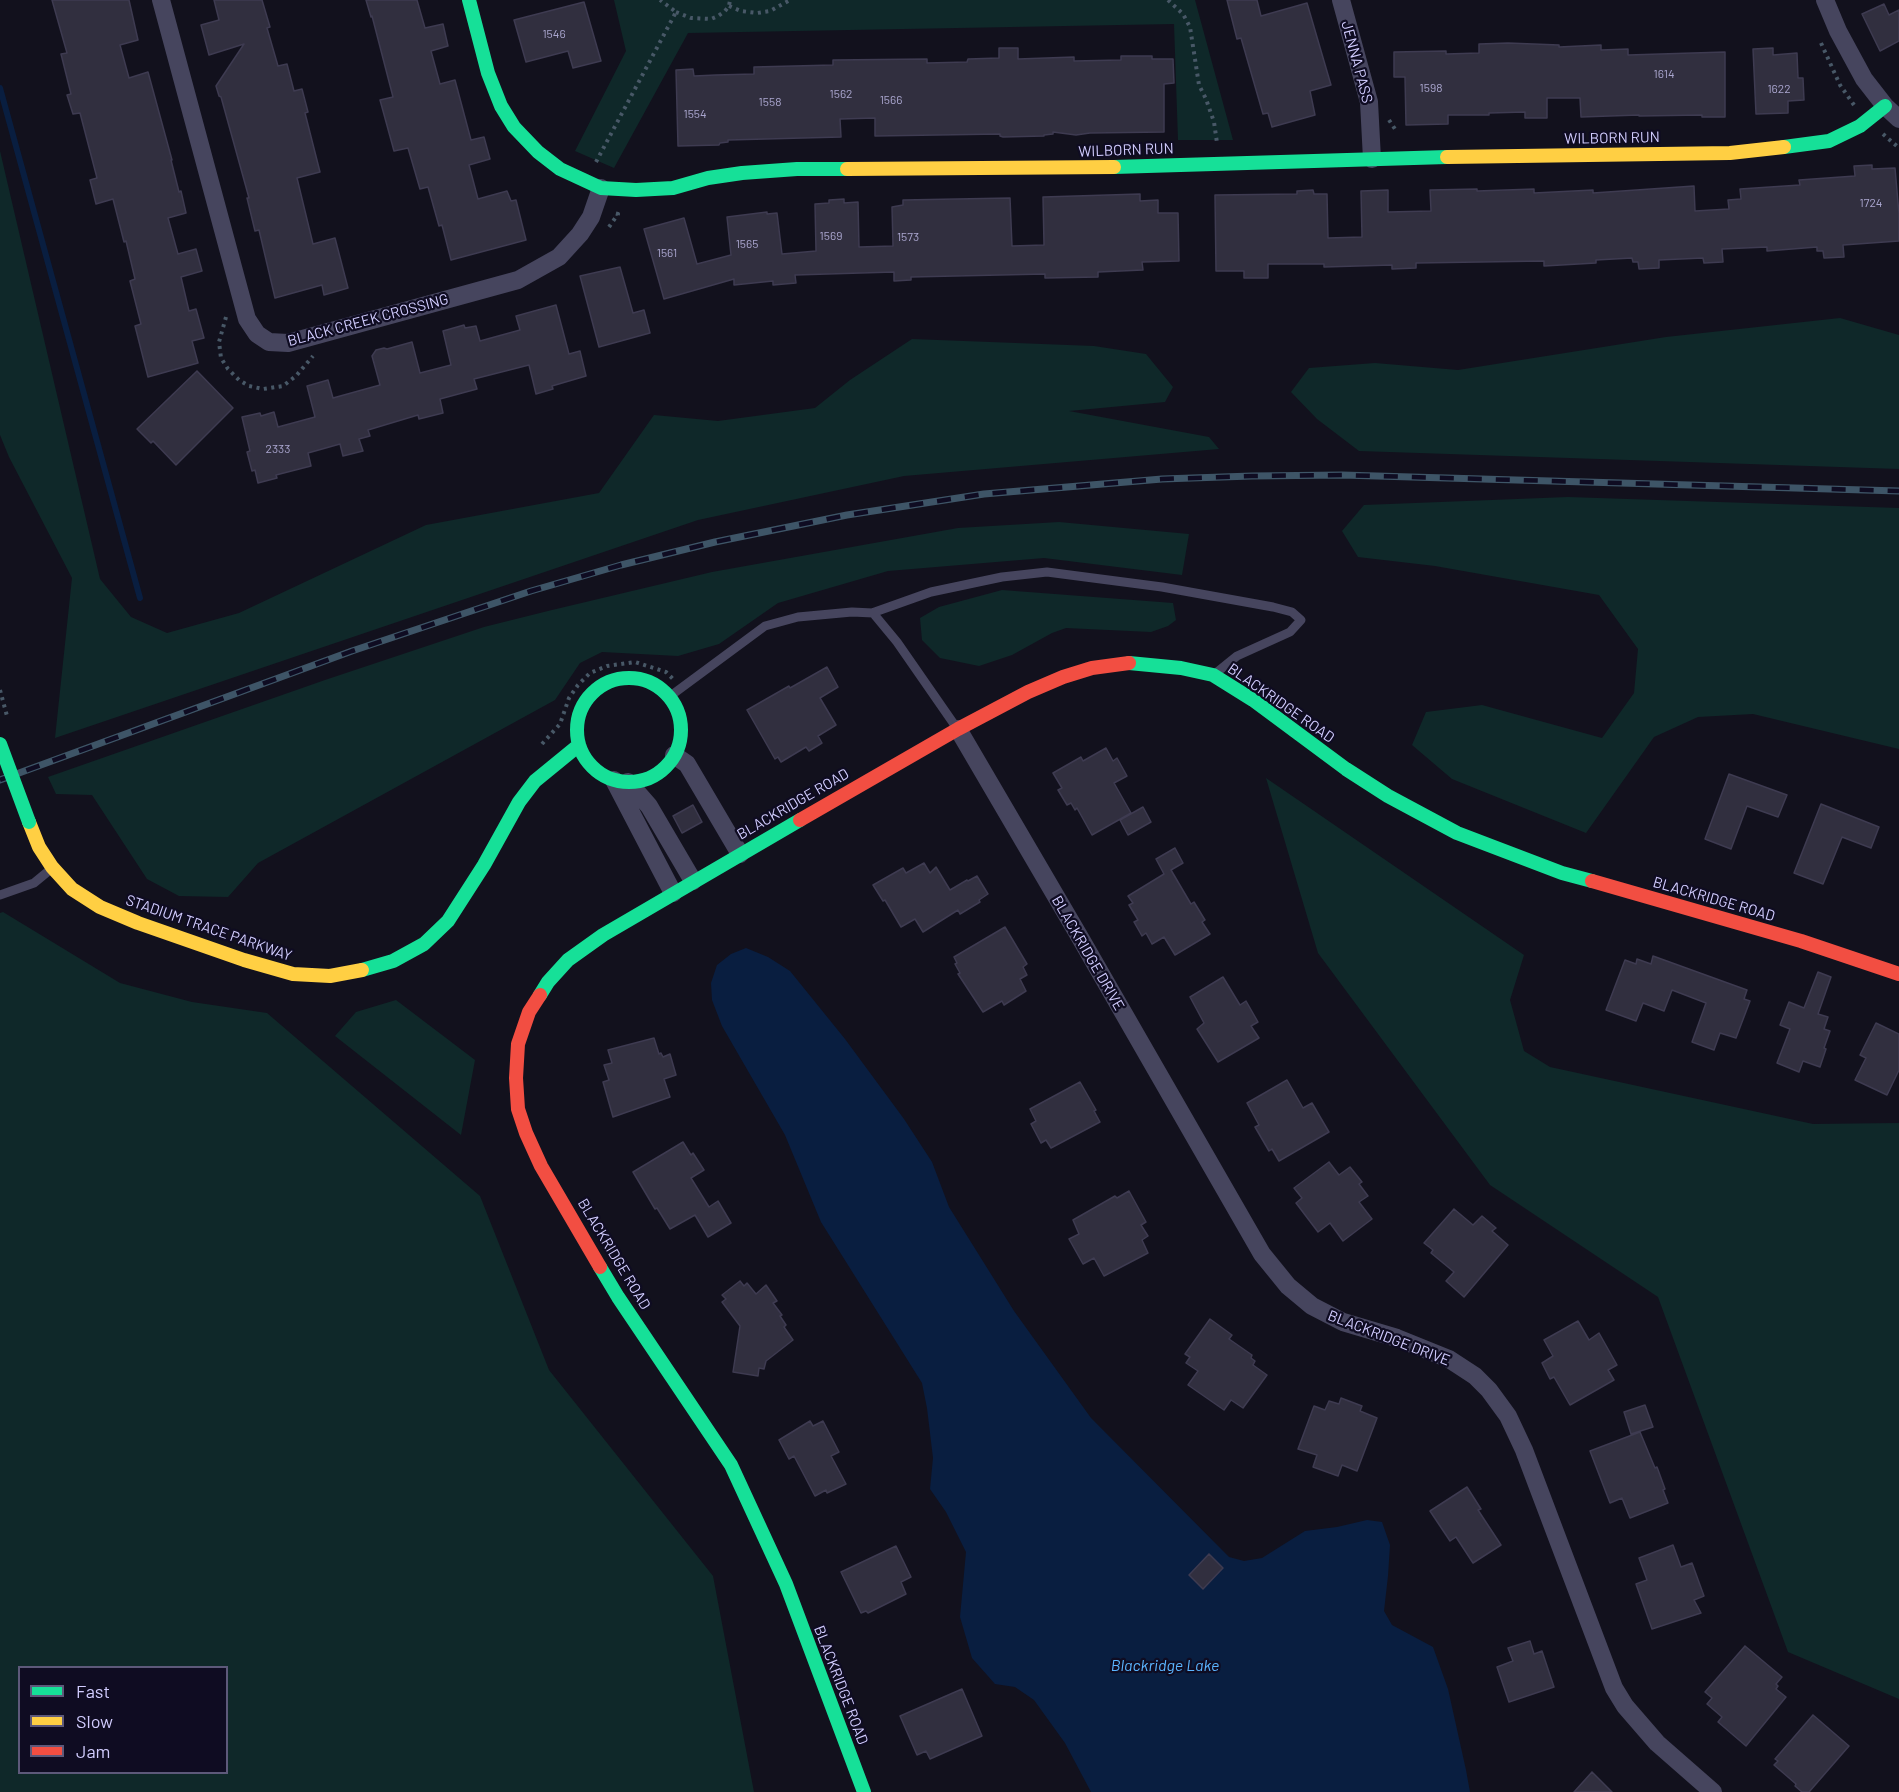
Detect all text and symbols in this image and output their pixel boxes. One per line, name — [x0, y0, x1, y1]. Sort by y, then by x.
street label: JENNA PASS — [1337, 19, 1377, 105]
house number: 1546 — [542, 27, 566, 41]
house number: 1614 — [1654, 67, 1674, 81]
house number: 1598 — [1420, 81, 1442, 95]
house number: 1622 — [1767, 82, 1791, 96]
house number: 1562 — [830, 87, 852, 101]
house number: 1566 — [880, 93, 902, 107]
house number: 1558 — [759, 95, 781, 109]
house number: 1554 — [683, 107, 707, 121]
street label: WILBORN RUN — [1564, 128, 1660, 148]
street label: WILBORN RUN — [1078, 139, 1174, 161]
house number: 1724 — [1860, 196, 1882, 210]
house number: 1569 — [820, 229, 842, 243]
house number: 1573 — [897, 230, 919, 244]
house number: 1565 — [736, 237, 758, 251]
house number: 1561 — [657, 246, 677, 260]
street label: BLACK CREEK CROSSING — [286, 290, 450, 350]
house number: 2333 — [266, 442, 290, 456]
street label: BLACKRIDGE ROAD — [1224, 659, 1338, 747]
street label: BLACKRIDGE ROAD — [734, 765, 852, 843]
street label: BLACKRIDGE ROAD — [1651, 873, 1777, 925]
street label: STADIUM TRACE PARKWAY — [124, 891, 294, 965]
street label: BLACKRIDGE DRIVE — [1048, 892, 1128, 1014]
street label: BLACKRIDGE ROAD — [574, 1195, 654, 1313]
street label: BLACKRIDGE DRIVE — [1325, 1306, 1453, 1370]
street label: BLACKRIDGE ROAD — [810, 1623, 872, 1747]
water label: Blackridge Lake — [1111, 1656, 1219, 1676]
legend — [18, 1666, 228, 1774]
text: Fast — [76, 1680, 110, 1702]
text: Slow — [76, 1710, 113, 1732]
text: Jam — [76, 1740, 110, 1762]

